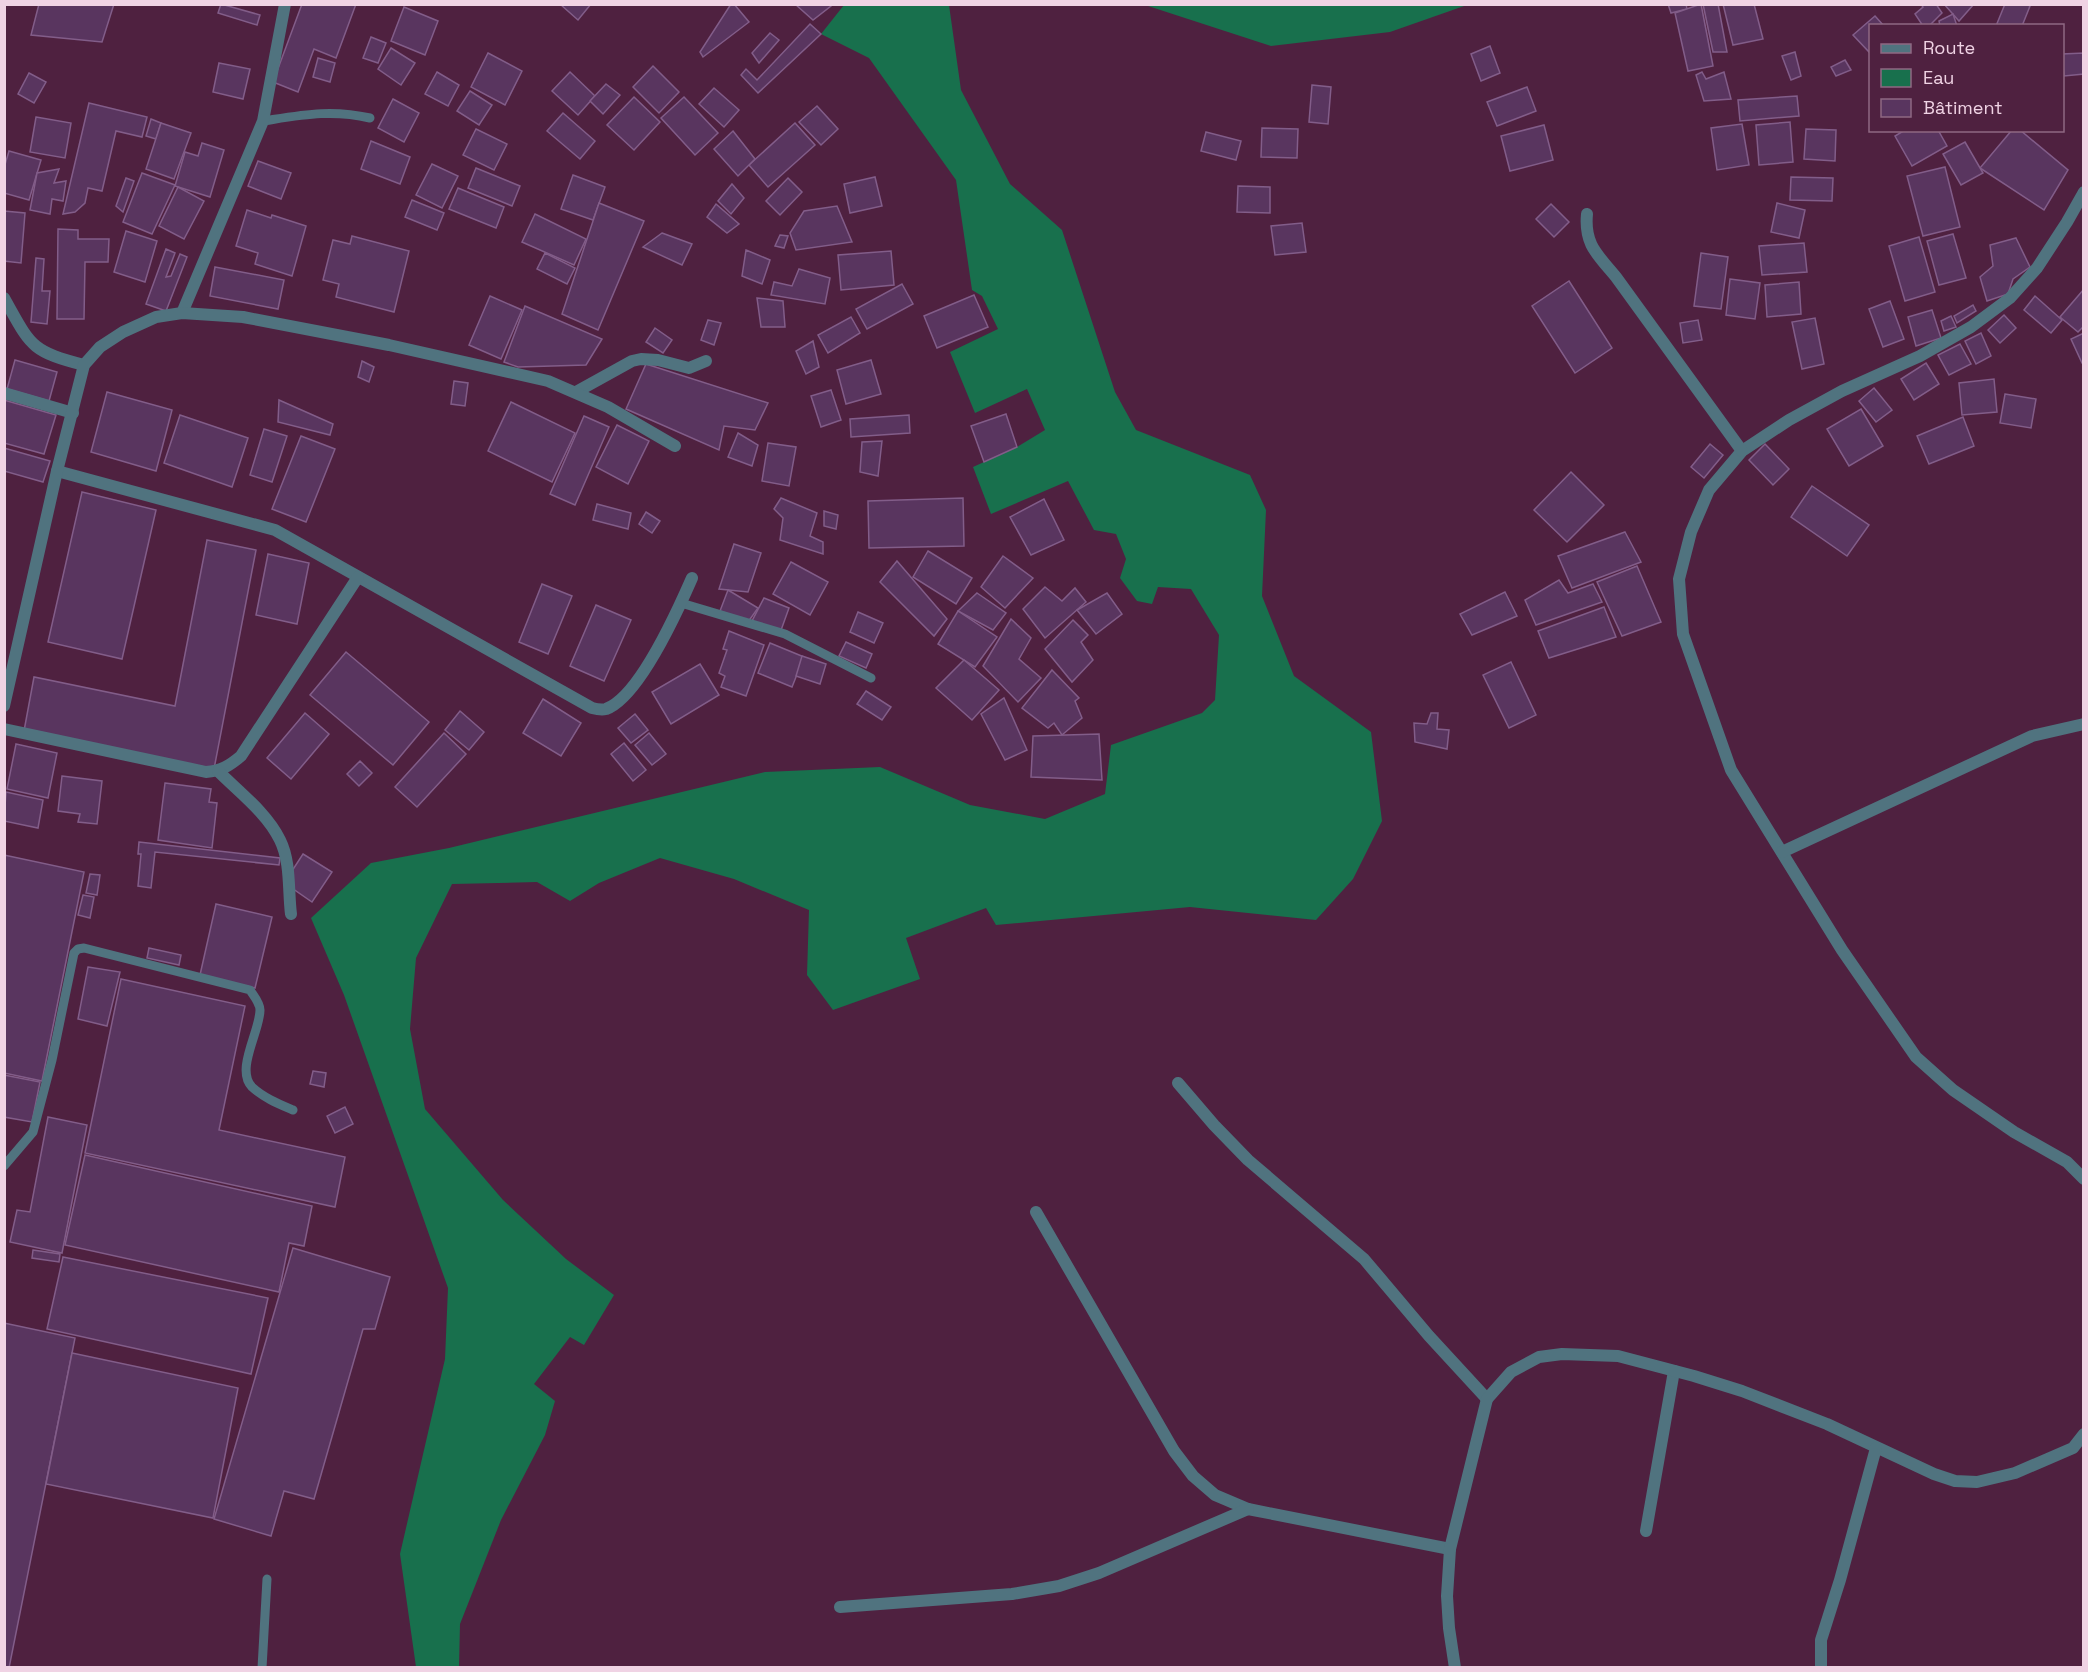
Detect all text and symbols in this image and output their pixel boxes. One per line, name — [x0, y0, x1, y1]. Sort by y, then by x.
legend — [1869, 24, 2064, 132]
text: Route — [1923, 36, 1975, 59]
text: Eau — [1923, 66, 1954, 89]
text: Bâtiment — [1923, 96, 2003, 119]

